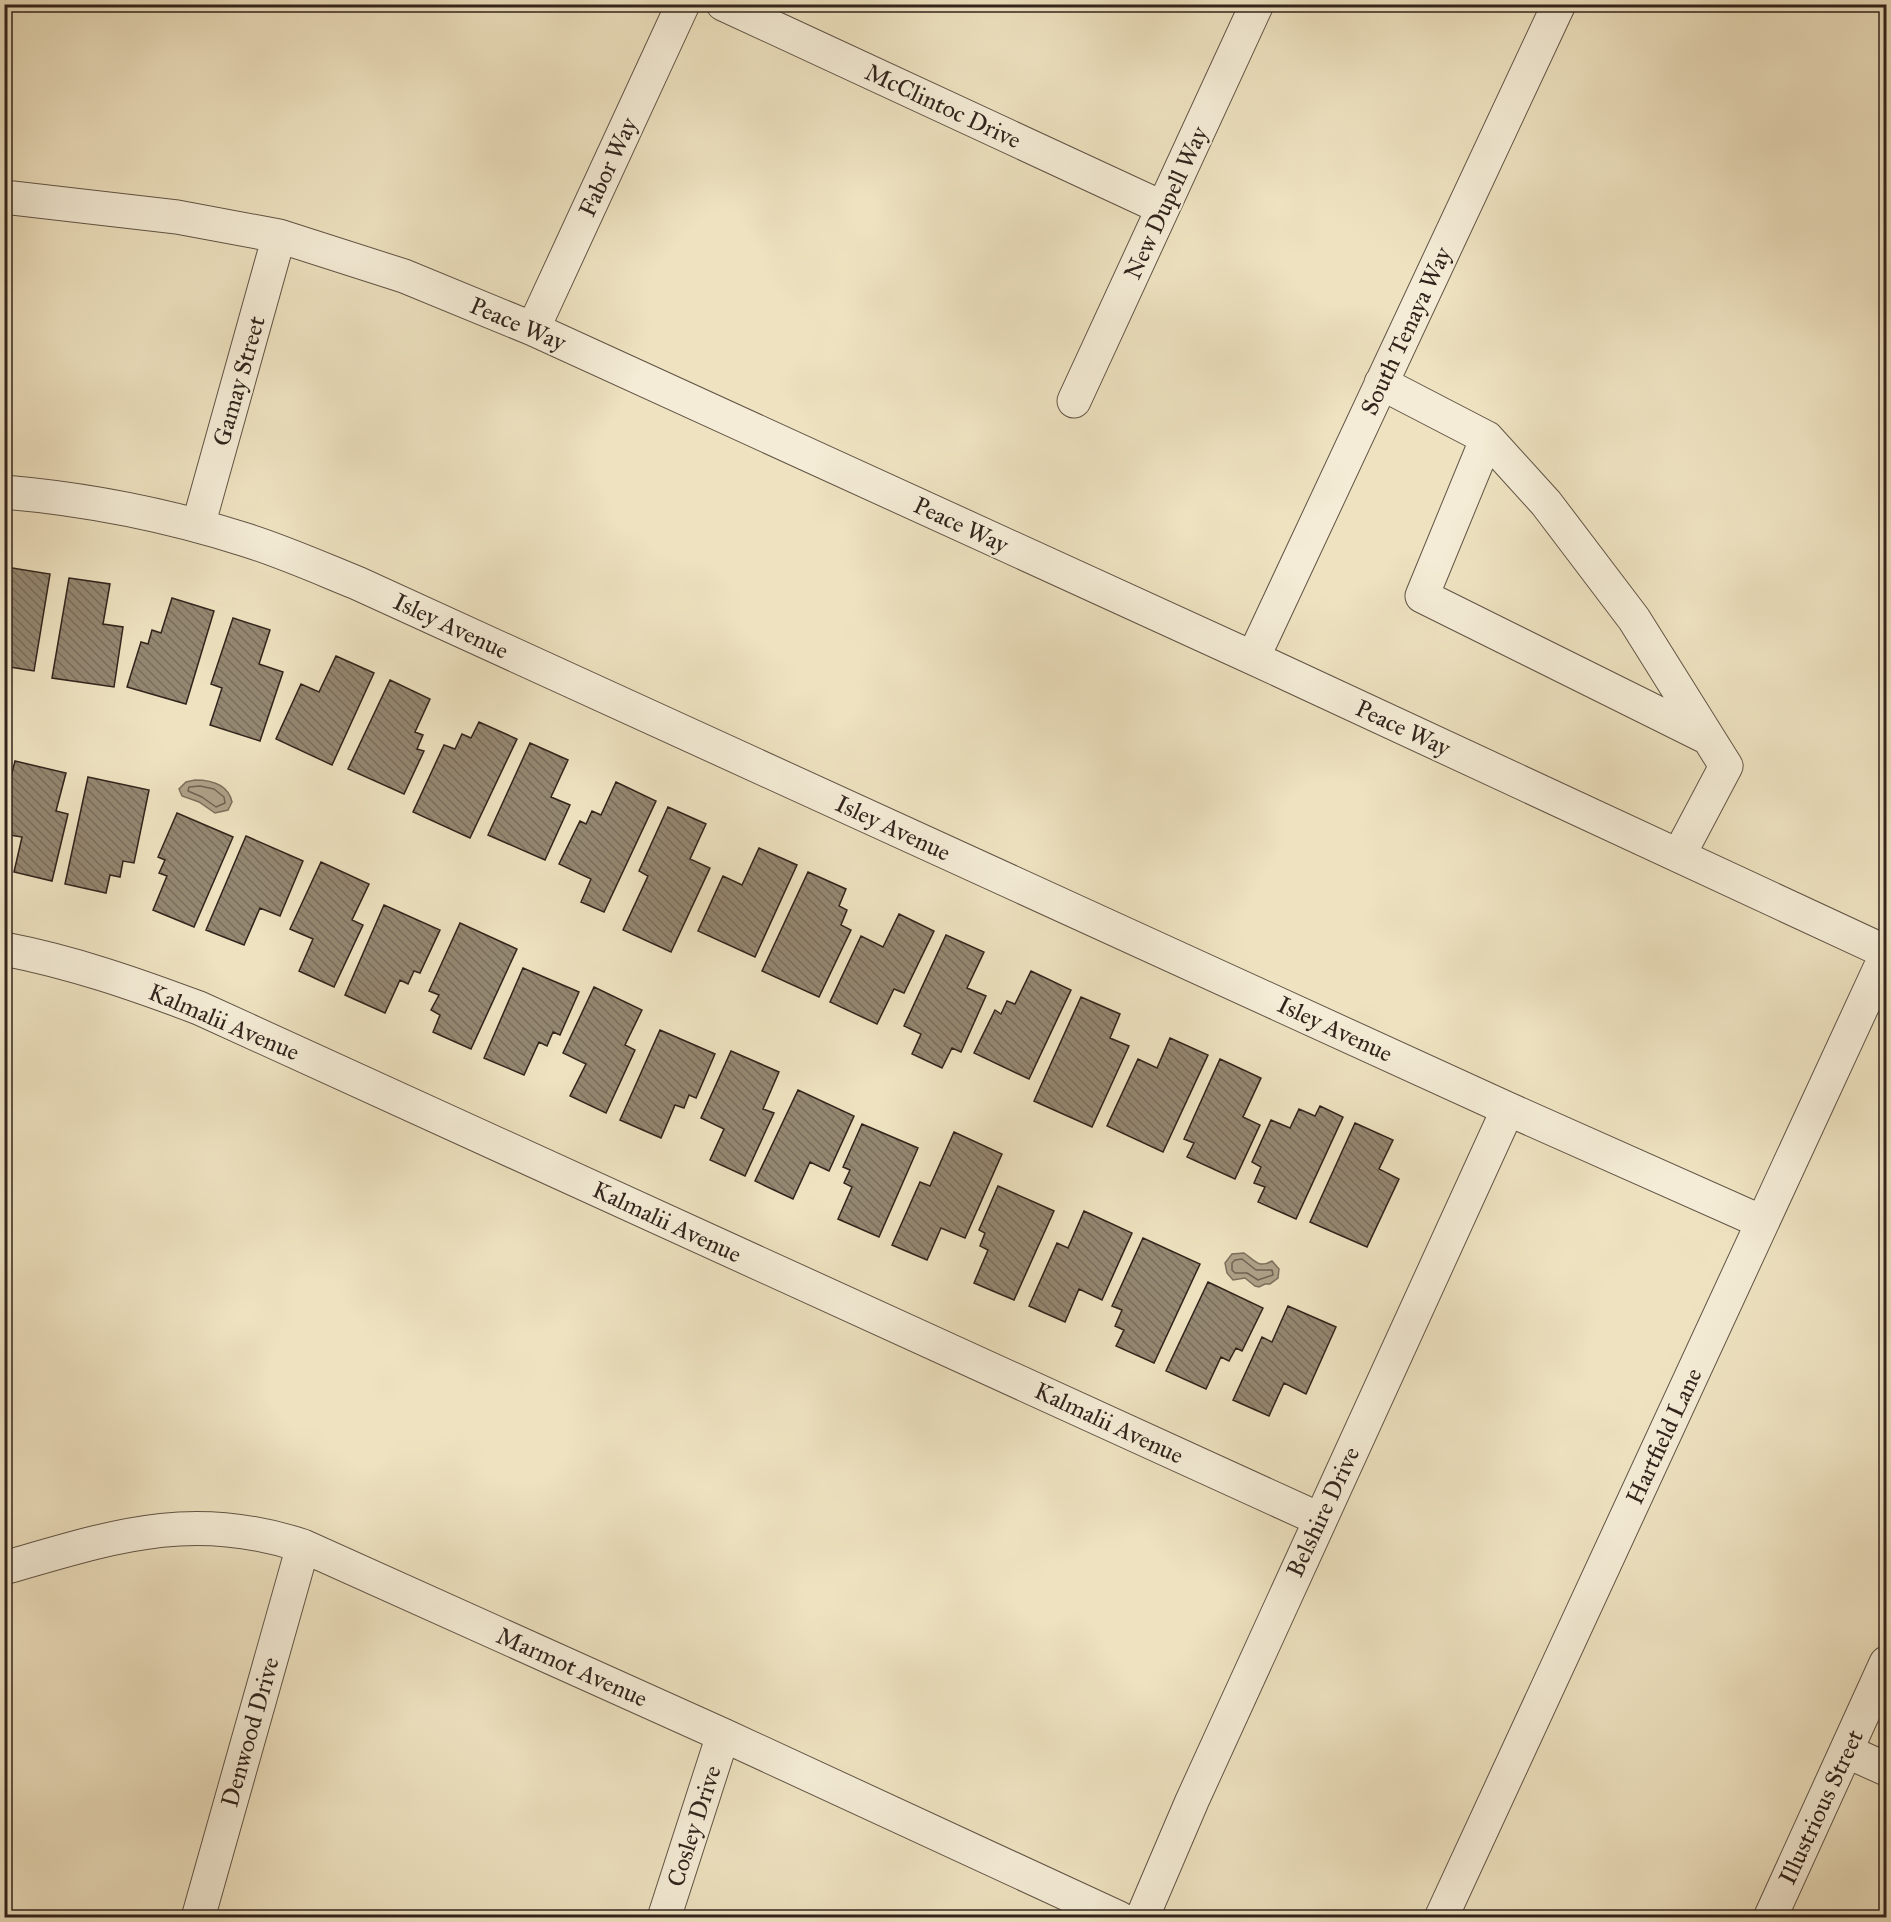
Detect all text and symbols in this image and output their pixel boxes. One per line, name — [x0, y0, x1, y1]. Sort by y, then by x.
street label: McClintoc Drive — [860, 57, 1026, 155]
street label: Fabor Way — [572, 112, 644, 221]
street label: New Dupell Way — [1117, 121, 1215, 284]
street label: South Tenaya Way — [1354, 241, 1458, 420]
street label: Peace Way — [466, 290, 571, 358]
street label: Gamay Street — [206, 312, 272, 449]
street label: Peace Way — [909, 490, 1014, 560]
street label: Isley Avenue — [389, 586, 513, 666]
street label: Peace Way — [1351, 693, 1456, 763]
street label: Isley Avenue — [831, 788, 955, 868]
street label: Kalmalii Avenue — [144, 977, 304, 1067]
street label: Isley Avenue — [1273, 989, 1397, 1069]
street label: Kalmalii Avenue — [588, 1174, 746, 1270]
street label: Hartfield Lane — [1619, 1363, 1709, 1509]
street label: Kalmalii Avenue — [1030, 1375, 1188, 1471]
street label: Belshire Drive — [1280, 1442, 1366, 1582]
street label: Marmot Avenue — [492, 1620, 652, 1714]
street label: Denwood Drive — [214, 1654, 286, 1810]
street label: Illustrious Street — [1772, 1724, 1870, 1889]
street label: Cosley Drive — [660, 1762, 728, 1890]

